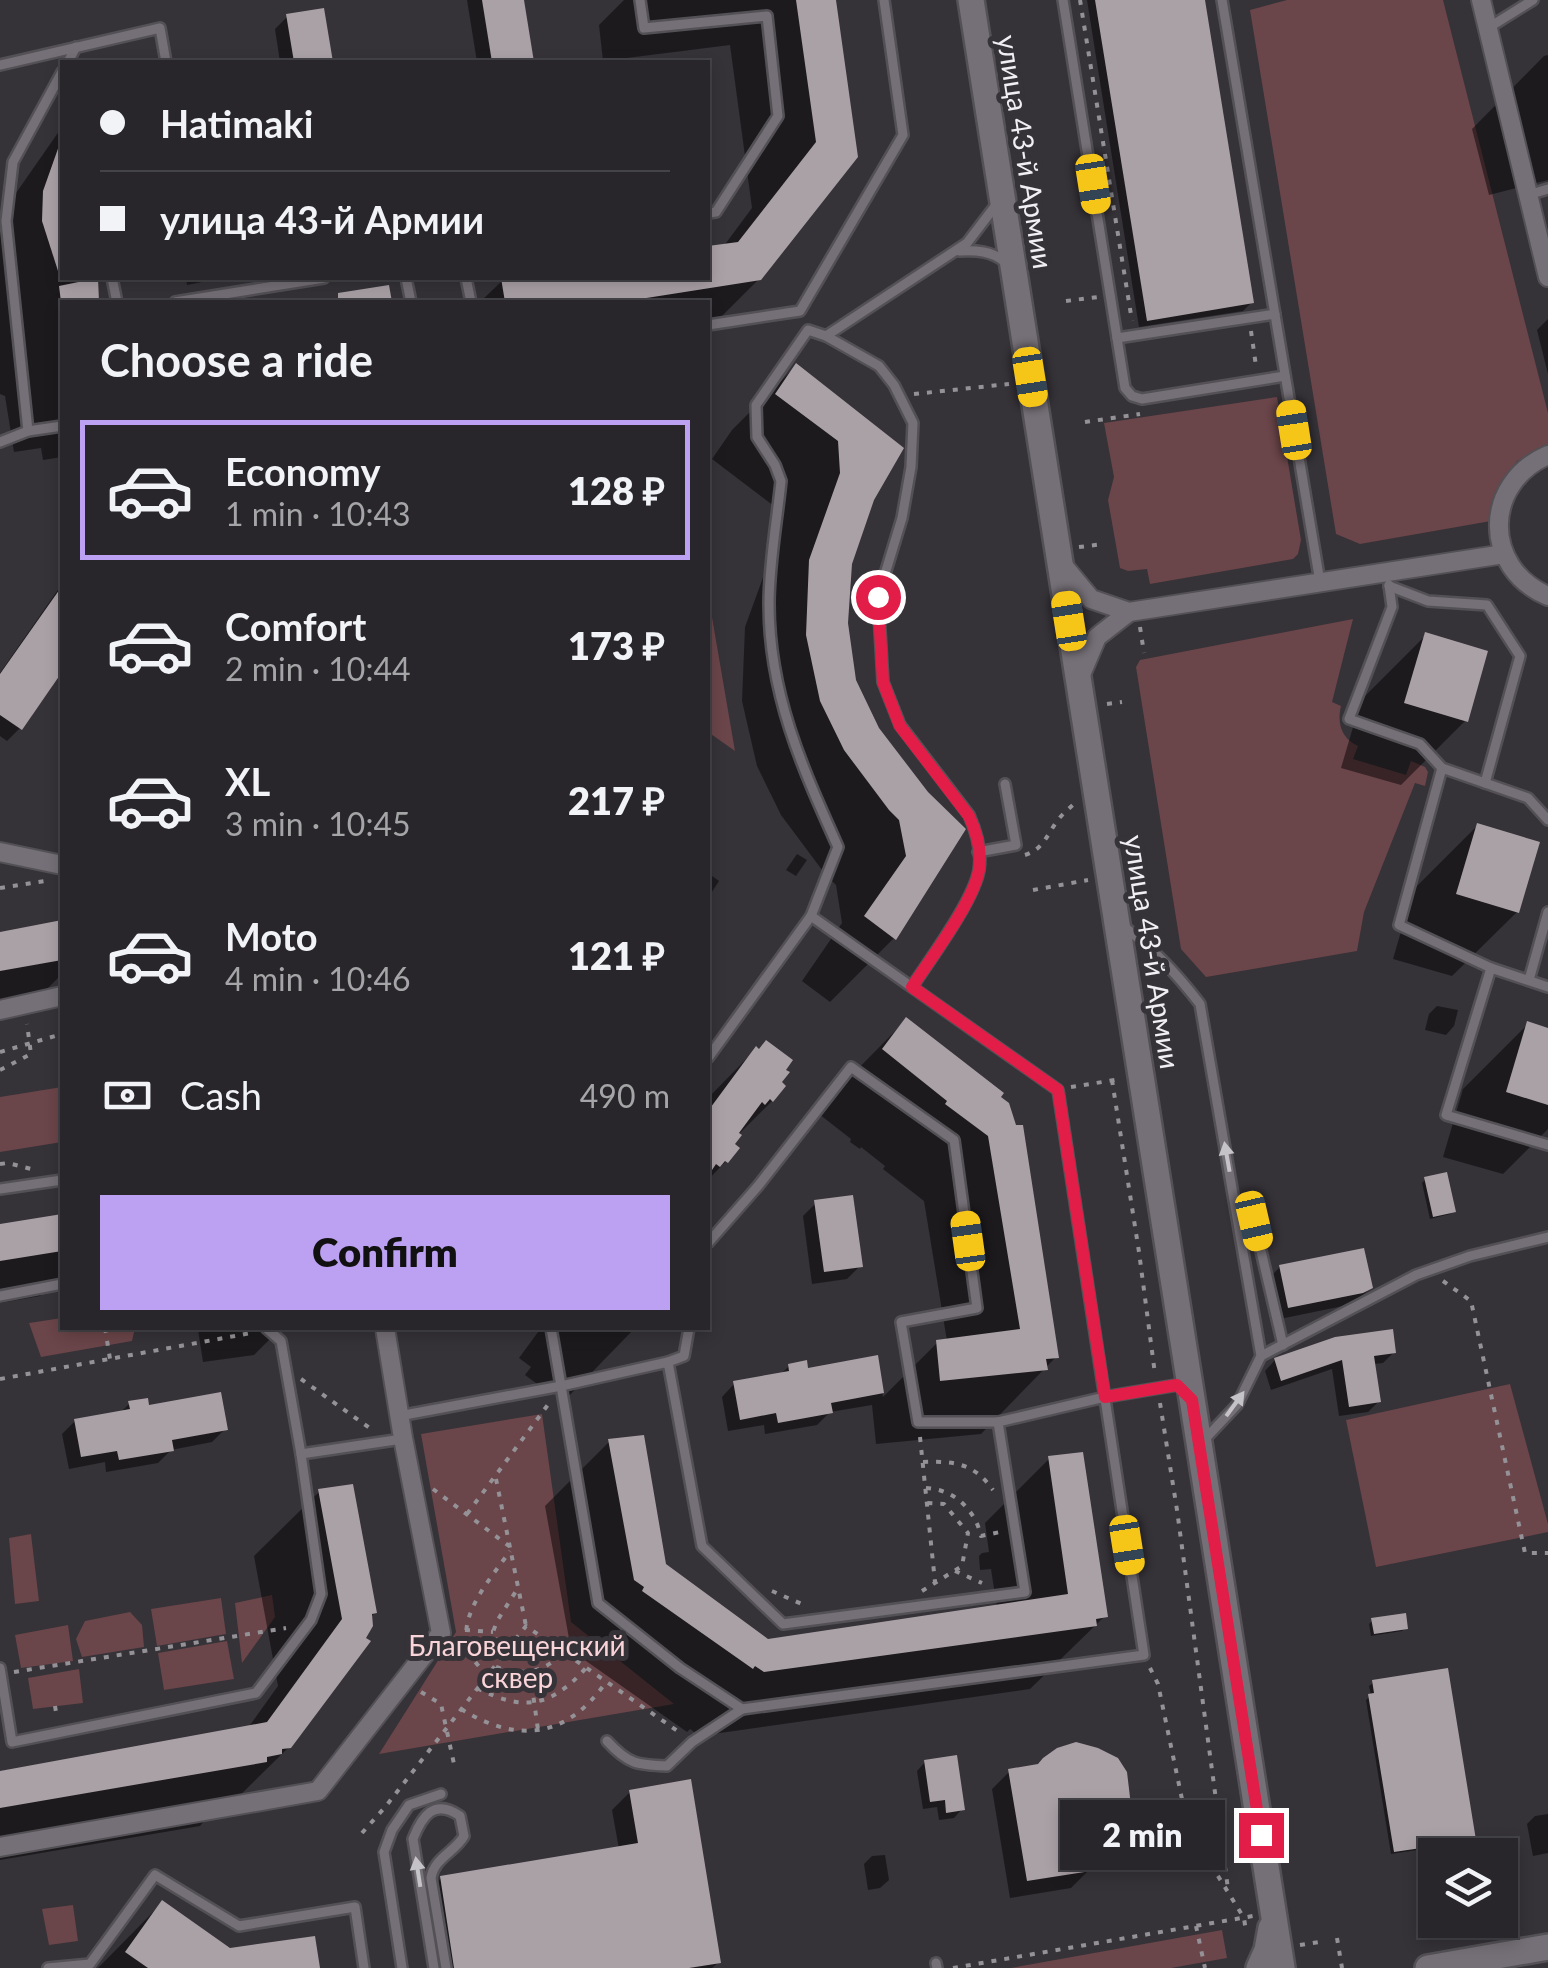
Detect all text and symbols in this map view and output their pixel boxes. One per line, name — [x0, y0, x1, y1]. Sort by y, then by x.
street label: улица 43-й Армии — [991, 32, 1061, 271]
text: Hatimaki — [160, 100, 313, 146]
car — [1073, 152, 1113, 216]
text: улица 43-й Армии — [160, 196, 484, 242]
text: Choose a ride — [100, 333, 373, 387]
car — [1010, 345, 1050, 409]
car — [1274, 398, 1314, 462]
icon: car — [105, 445, 195, 535]
text: Economy — [225, 448, 380, 494]
text: 128 ₽ — [568, 467, 665, 513]
text: 1 min · 10:43 — [225, 494, 411, 533]
route start — [856, 575, 901, 620]
car — [1049, 589, 1089, 653]
icon: car — [105, 600, 195, 690]
text: Comfort — [225, 603, 366, 649]
text: 173 ₽ — [568, 622, 665, 668]
text: 2 min · 10:44 — [225, 649, 411, 688]
icon: car — [105, 755, 195, 845]
text: XL — [225, 758, 270, 804]
text: 217 ₽ — [568, 777, 665, 823]
text: 3 min · 10:45 — [225, 804, 411, 843]
street label: улица 43-й Армии — [1118, 832, 1188, 1071]
icon: car — [105, 910, 195, 1000]
text: Moto — [225, 913, 318, 959]
text: 121 ₽ — [568, 932, 665, 978]
text: 4 min · 10:46 — [225, 959, 411, 998]
icon: cash — [100, 1068, 155, 1123]
text: Cash — [180, 1072, 262, 1118]
text: 490 m — [580, 1076, 670, 1115]
one-way arrow — [1219, 1140, 1234, 1172]
car — [1233, 1188, 1275, 1254]
button: Confirm — [100, 1195, 670, 1310]
car — [949, 1209, 987, 1273]
one-way arrow — [1225, 1390, 1244, 1417]
car — [1107, 1513, 1147, 1577]
park label: Благовещенский сквер — [408, 1628, 626, 1694]
callout: 2 min — [1061, 1800, 1226, 1870]
route end — [1239, 1813, 1284, 1858]
text: 2 min — [1103, 1815, 1182, 1854]
map controls — [1418, 1838, 1518, 1938]
button: layers — [1418, 1838, 1518, 1938]
one-way arrow — [410, 1855, 426, 1887]

